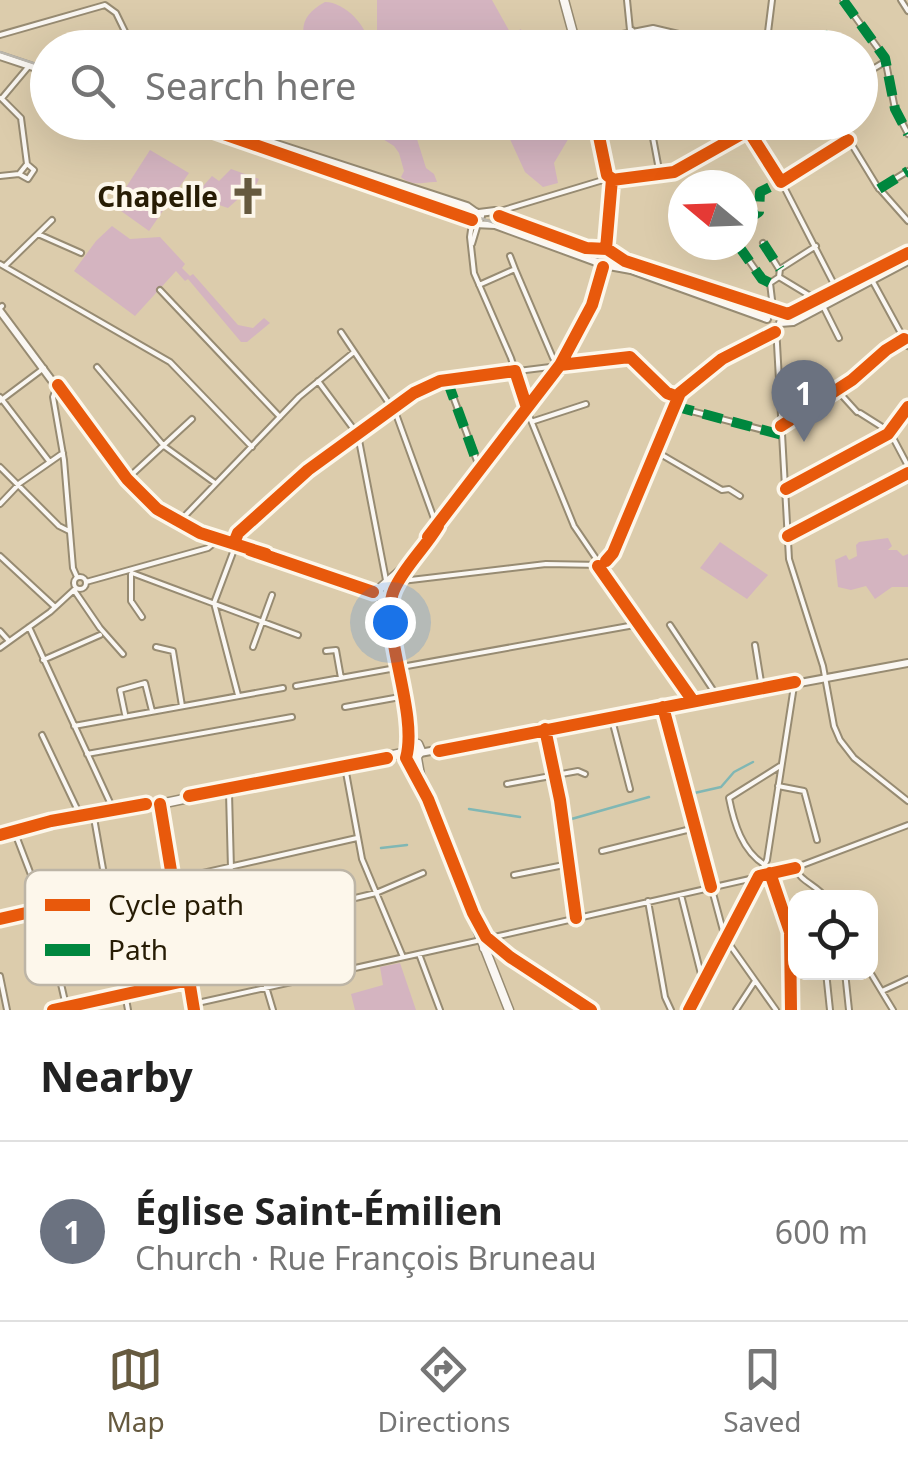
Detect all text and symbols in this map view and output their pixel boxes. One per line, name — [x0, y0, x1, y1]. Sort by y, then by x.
search box — [30, 30, 878, 140]
icon: search — [65, 58, 120, 113]
text: Search here — [145, 59, 356, 111]
north arrow — [668, 170, 758, 260]
church icon: Chapelle — [227, 175, 269, 217]
place label: Chapelle — [97, 177, 218, 215]
pin: 1 — [772, 360, 836, 442]
your location — [365, 597, 416, 648]
legend — [25, 870, 355, 985]
text: Cycle path — [108, 885, 244, 923]
map controls — [788, 890, 878, 980]
button: locate — [788, 890, 878, 980]
text: Path — [108, 930, 168, 968]
text: Nearby — [40, 1047, 193, 1104]
text: Église Saint-Émilien — [135, 1184, 503, 1236]
text: 1 — [63, 1210, 82, 1253]
text: 600 m — [775, 1210, 868, 1253]
text: Church · Rue François Bruneau — [135, 1236, 597, 1279]
tab: Map — [106, 1342, 165, 1440]
tab: Directions — [378, 1342, 510, 1440]
tab: Saved — [723, 1342, 802, 1440]

